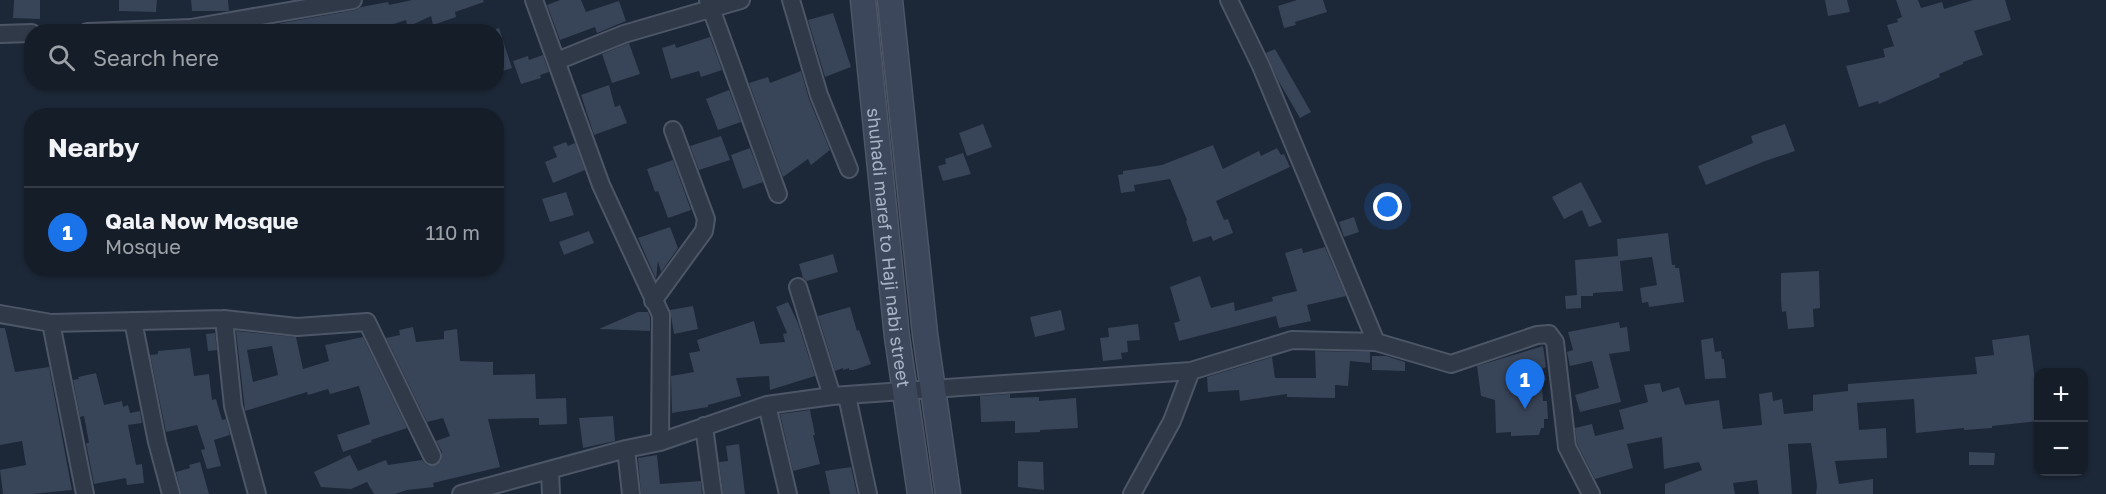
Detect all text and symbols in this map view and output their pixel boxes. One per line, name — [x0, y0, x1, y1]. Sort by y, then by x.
search box — [24, 24, 504, 90]
icon: search — [45, 41, 78, 74]
text: Search here — [93, 44, 219, 71]
street label: shuhadi maref to Haji nabi street — [863, 107, 915, 389]
text: Nearby — [48, 132, 139, 163]
your location — [1373, 192, 1402, 221]
text: Qala Now Mosque — [105, 207, 299, 234]
text: 1 — [62, 220, 73, 244]
text: 110 m — [426, 220, 480, 244]
text: Mosque — [105, 234, 181, 258]
pin: 1 — [1506, 360, 1544, 409]
map controls — [2034, 368, 2088, 476]
button: + — [2034, 368, 2088, 422]
button: − — [2034, 422, 2088, 476]

